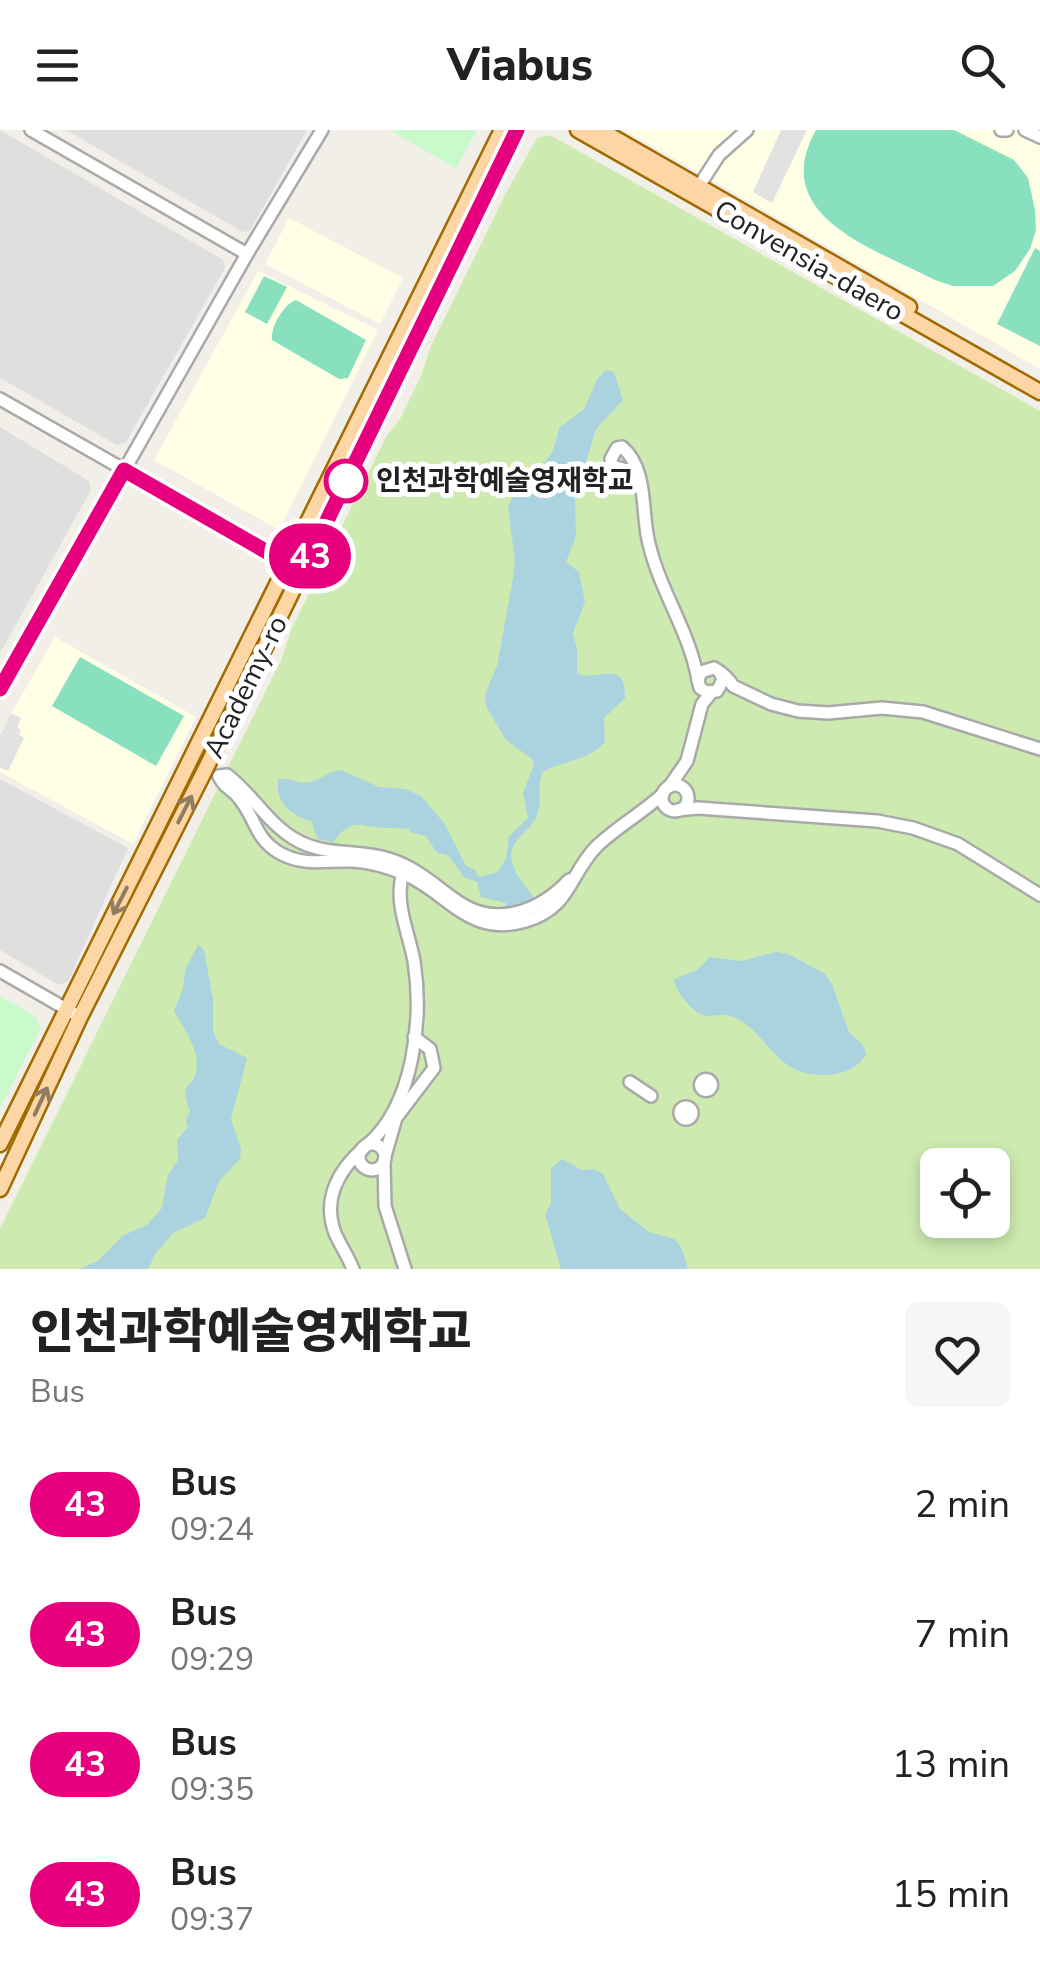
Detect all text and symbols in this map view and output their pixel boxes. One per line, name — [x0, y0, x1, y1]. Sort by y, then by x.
text: Viabus — [447, 35, 593, 96]
icon: menu — [30, 38, 85, 93]
icon: search — [955, 38, 1010, 93]
street label: Convensia-daero — [707, 191, 911, 331]
marker: 인천과학예술영재학교 — [325, 460, 367, 502]
place label: 인천과학예술영재학교 — [376, 462, 634, 500]
line badge: 43 — [265, 524, 355, 588]
text: 43 — [289, 533, 331, 580]
street label: Academy-ro — [195, 609, 297, 765]
one-way arrow — [176, 795, 195, 825]
one-way arrow — [110, 886, 129, 916]
one-way arrow — [33, 1087, 52, 1117]
map controls — [920, 1148, 1010, 1238]
button: locate — [920, 1148, 1010, 1238]
text: 인천과학예술영재학교 — [30, 1299, 472, 1365]
button: heart — [905, 1302, 1010, 1407]
text: Bus — [30, 1370, 85, 1413]
text: Bus — [170, 1457, 237, 1508]
text: 2 min — [915, 1479, 1010, 1530]
text: 43 — [64, 1481, 106, 1528]
text: 09:24 — [170, 1508, 254, 1551]
text: Bus — [170, 1587, 237, 1638]
text: 7 min — [915, 1609, 1010, 1660]
text: 43 — [64, 1611, 106, 1658]
text: 09:29 — [170, 1638, 254, 1681]
text: Bus — [170, 1717, 237, 1768]
text: 13 min — [892, 1739, 1010, 1790]
text: 43 — [64, 1741, 106, 1788]
text: 09:35 — [170, 1768, 254, 1811]
text: Bus — [170, 1847, 237, 1898]
text: 15 min — [892, 1869, 1010, 1920]
text: 43 — [64, 1871, 106, 1918]
text: 09:37 — [170, 1898, 254, 1941]

